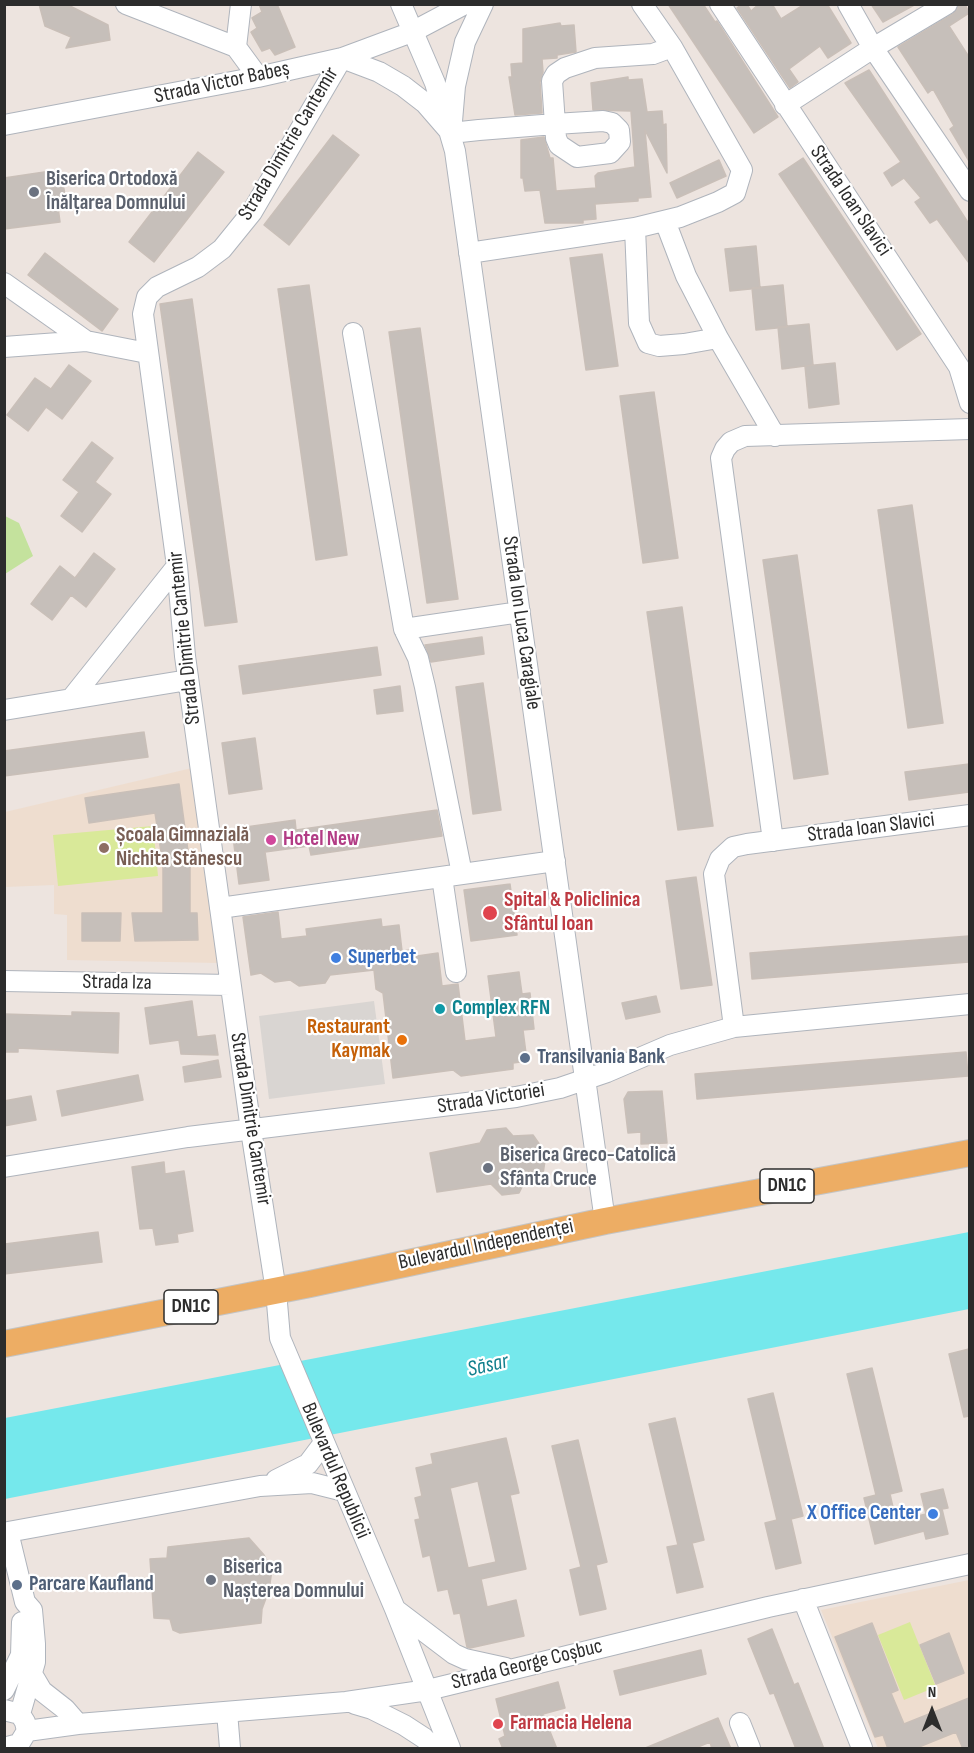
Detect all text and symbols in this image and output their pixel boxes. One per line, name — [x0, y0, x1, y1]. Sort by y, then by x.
street label: Strada Victor Babeș — [152, 56, 292, 110]
street label: Strada Dimitrie Cantemir — [233, 63, 345, 225]
street label: Strada Ioan Slavici — [804, 141, 896, 261]
place label: Biserica Ortodoxă Înălțarea Domnului — [46, 167, 186, 217]
marker: Biserica Ortodoxă Înălțarea Domnului — [27, 185, 41, 199]
street label: Strada Ion Luca Caragiale — [496, 535, 546, 711]
street label: Strada Dimitrie Cantemir — [163, 550, 207, 726]
street label: Strada Ioan Slavici — [806, 808, 936, 848]
place label: Școala Gimnazială Nichita Stănescu — [116, 823, 249, 873]
place label: Hotel New — [283, 827, 359, 853]
marker: Hotel New — [264, 833, 278, 847]
marker: Școala Gimnazială Nichita Stănescu — [97, 841, 111, 855]
place label: Spital & Policlinica Sfântul Ioan — [504, 888, 640, 938]
marker: Spital & Policlinica Sfântul Ioan — [481, 904, 499, 922]
place label: Superbet — [348, 945, 416, 971]
marker: Superbet — [329, 951, 343, 965]
street label: Strada Iza — [82, 970, 152, 996]
place label: Complex RFN — [452, 996, 550, 1022]
marker: Complex RFN — [433, 1002, 447, 1016]
place label: Restaurant Kaymak — [307, 1015, 390, 1065]
street label: Strada Dimitrie Cantemir — [224, 1031, 276, 1207]
marker: Restaurant Kaymak — [395, 1033, 409, 1047]
place label: Transilvania Bank — [537, 1045, 665, 1071]
marker: Transilvania Bank — [518, 1051, 532, 1065]
street label: Strada Victoriei — [436, 1078, 546, 1120]
place label: Biserica Greco-Catolică Sfânta Cruce — [500, 1143, 676, 1193]
marker: Biserica Greco-Catolică Sfânta Cruce — [481, 1161, 495, 1175]
road number: DN1C — [760, 1169, 814, 1203]
street label: Bulevardul Independenței — [396, 1214, 576, 1276]
road number: DN1C — [164, 1290, 218, 1324]
water label: Săsar — [465, 1349, 511, 1383]
street label: Bulevardul Republicii — [295, 1399, 375, 1543]
place label: X Office Center — [807, 1501, 921, 1527]
marker: X Office Center — [926, 1507, 940, 1521]
place label: Biserica Nașterea Domnului — [223, 1555, 364, 1605]
place label: Parcare Kaufland — [29, 1572, 154, 1598]
marker: Biserica Nașterea Domnului — [204, 1573, 218, 1587]
marker: Parcare Kaufland — [10, 1578, 24, 1592]
street label: Strada George Coșbuc — [449, 1634, 605, 1696]
north arrow — [902, 1681, 962, 1741]
text: N — [928, 1683, 936, 1702]
place label: Farmacia Helena — [510, 1711, 632, 1737]
marker: Farmacia Helena — [491, 1717, 505, 1731]

